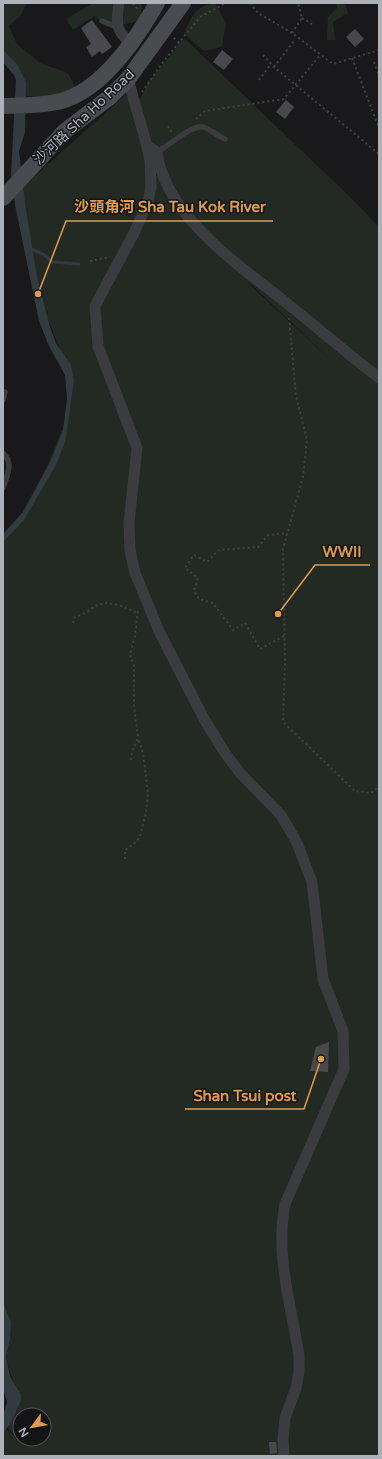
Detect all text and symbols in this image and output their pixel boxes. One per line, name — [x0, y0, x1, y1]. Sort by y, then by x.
street label: 沙河路 Sha Ho Road — [30, 66, 138, 168]
callout: 沙頭角河 Sha Tau Kok River — [66, 194, 273, 221]
text: 沙頭角河 Sha Tau Kok River — [74, 198, 266, 216]
callout: WWII — [315, 538, 370, 565]
text: WWII — [323, 543, 361, 561]
callout: Shan Tsui post — [185, 1082, 304, 1109]
text: Shan Tsui post — [193, 1087, 297, 1106]
north arrow — [12, 1407, 52, 1447]
text: N — [16, 1425, 32, 1439]

